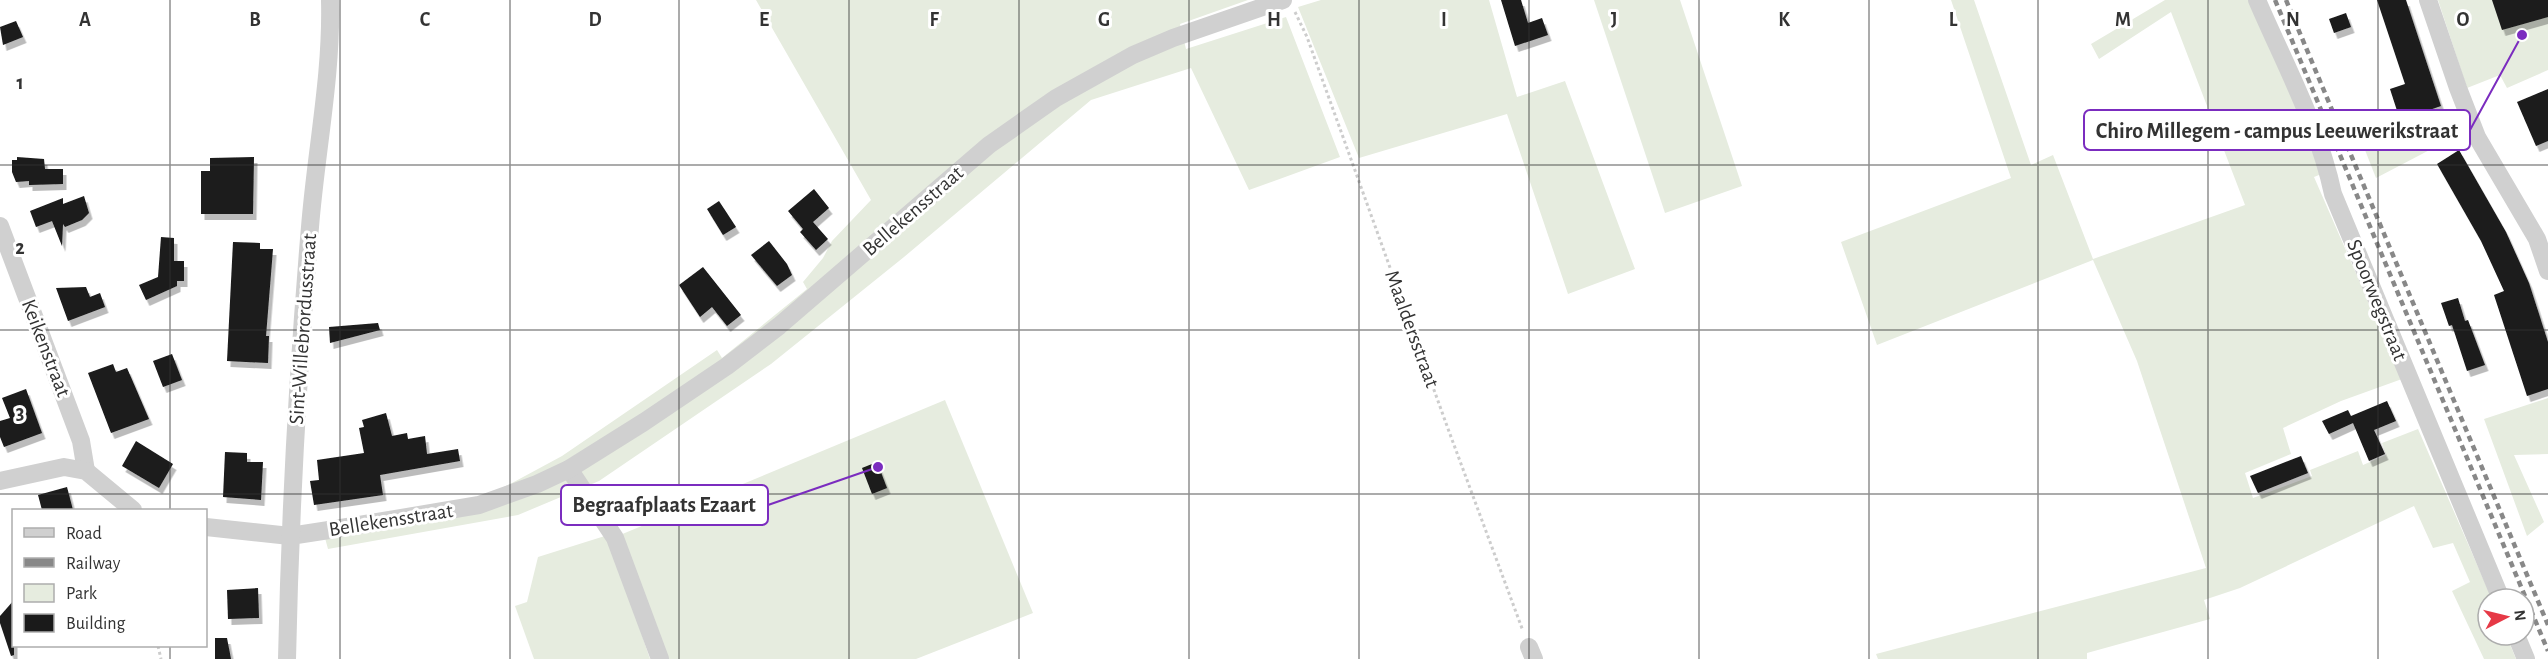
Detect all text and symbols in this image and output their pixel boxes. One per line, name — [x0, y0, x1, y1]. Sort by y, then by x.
text: A — [79, 10, 91, 30]
text: B — [249, 10, 261, 30]
text: C — [420, 10, 431, 30]
text: D — [588, 10, 602, 30]
text: E — [759, 10, 769, 30]
text: F — [929, 10, 939, 30]
text: G — [1098, 10, 1110, 30]
text: H — [1267, 10, 1281, 30]
text: I — [1441, 10, 1447, 30]
text: J — [1611, 10, 1617, 30]
text: K — [1778, 10, 1790, 30]
text: L — [1949, 10, 1958, 30]
text: M — [2115, 10, 2131, 30]
text: N — [2286, 10, 2300, 30]
text: O — [2457, 10, 2470, 30]
text: 1 — [16, 73, 24, 93]
callout: Chiro Millegem - campus Leeuwerikstraat — [2084, 110, 2470, 150]
text: Chiro Millegem - campus Leeuwerikstraat — [2096, 120, 2459, 142]
street label: Bellekensstraat — [859, 162, 967, 260]
street label: Sint-Willebrordusstraat — [286, 232, 320, 425]
street label: Spoorwegstraat — [2343, 236, 2411, 364]
text: 2 — [15, 238, 25, 258]
street label: Maaldersstraat — [1381, 268, 1443, 391]
street label: Keikenstraat — [18, 296, 74, 400]
text: 3 — [16, 403, 24, 423]
callout: Begraafplaats Ezaart — [561, 485, 768, 525]
text: Begraafplaats Ezaart — [572, 494, 756, 516]
street label: Bellekensstraat — [327, 500, 455, 540]
legend — [12, 509, 207, 647]
text: Road — [66, 525, 102, 543]
text: Railway — [66, 555, 121, 573]
text: Park — [66, 585, 98, 603]
north arrow — [2476, 587, 2536, 647]
text: N — [2511, 609, 2529, 622]
text: Building — [66, 615, 126, 633]

